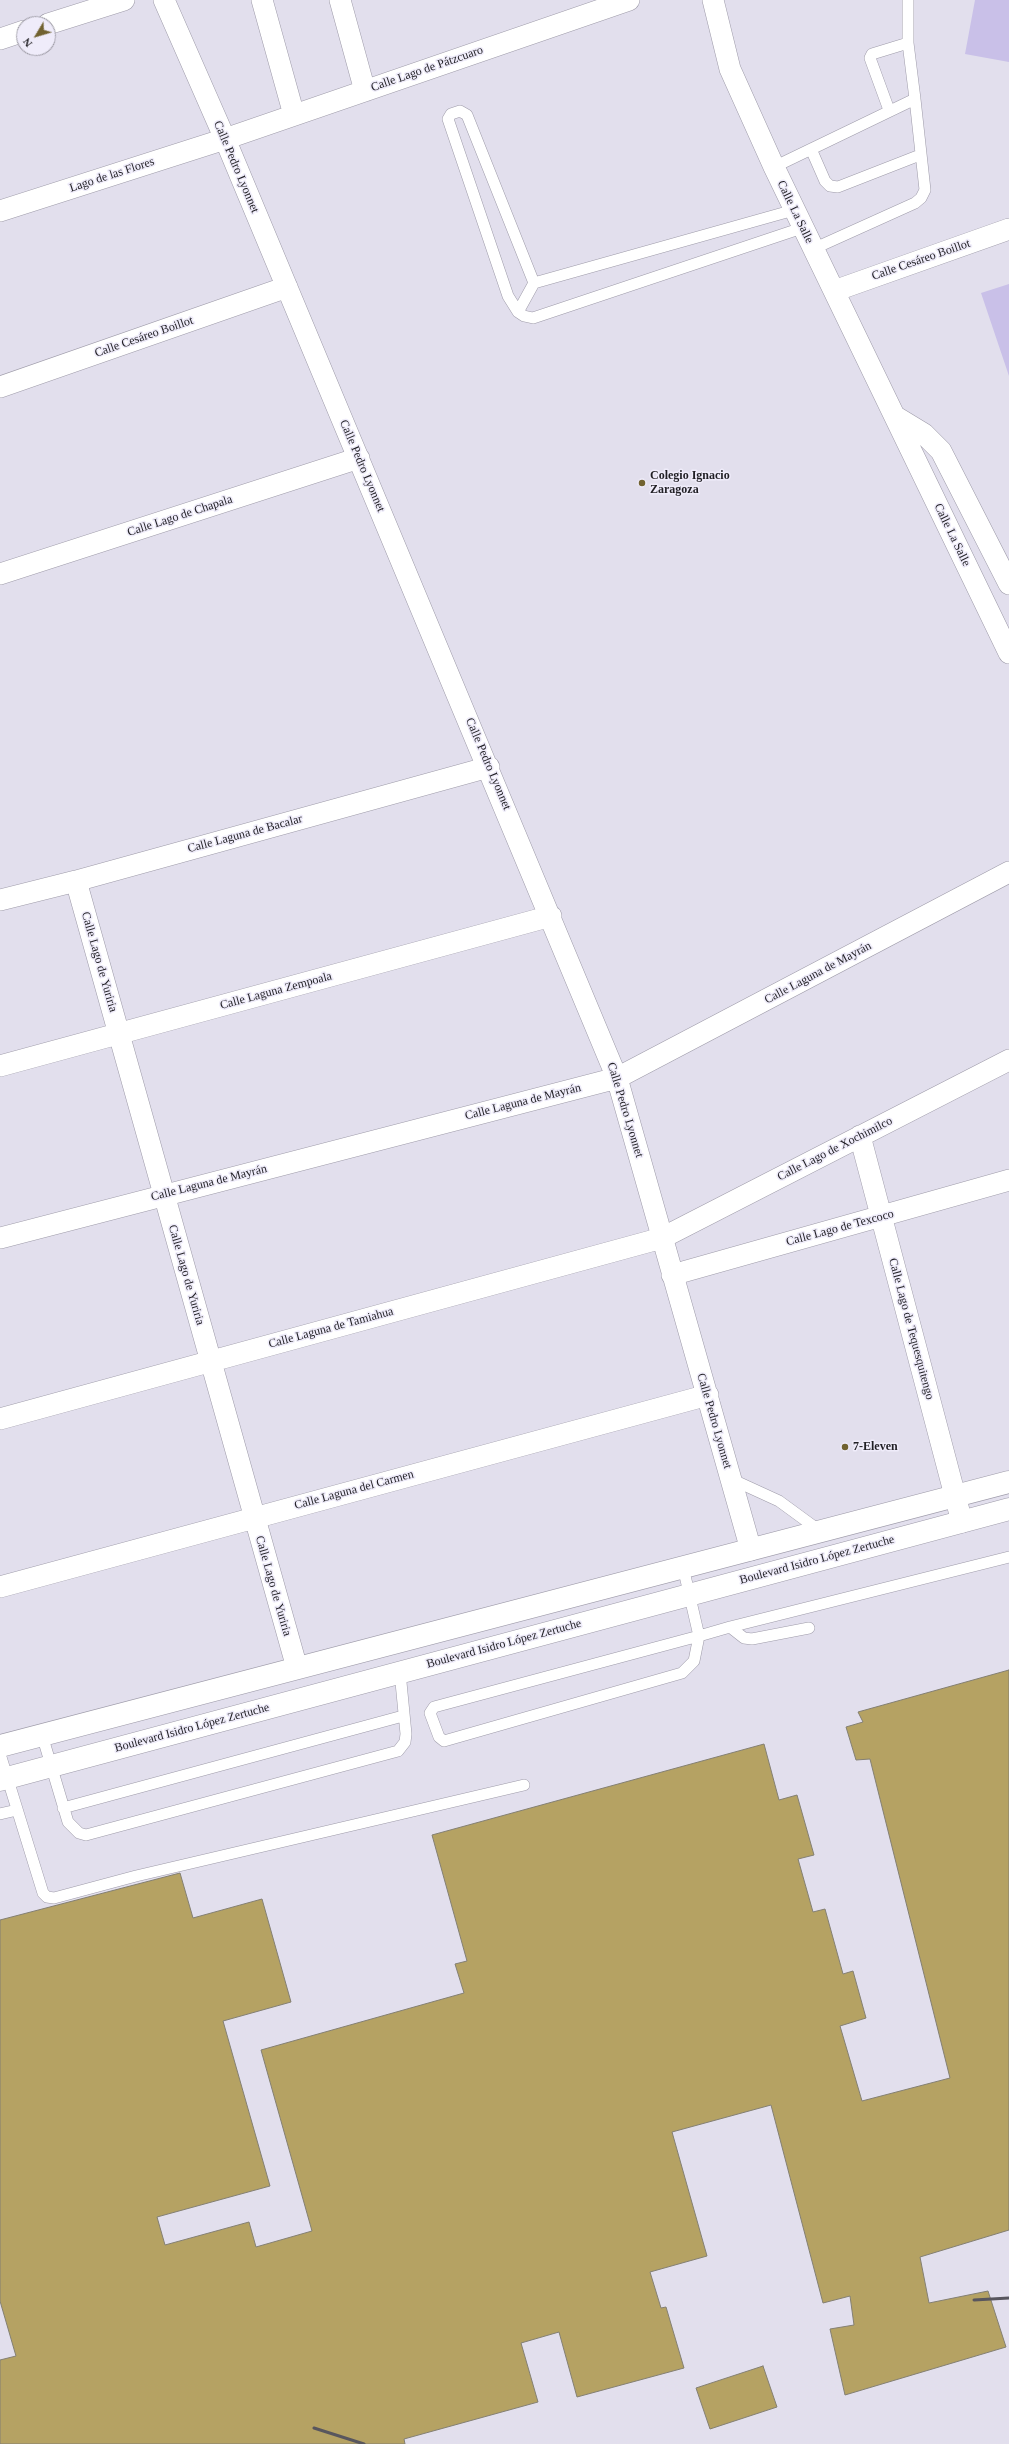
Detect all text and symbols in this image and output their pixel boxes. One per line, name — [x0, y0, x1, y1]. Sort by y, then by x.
north arrow — [16, 16, 56, 56]
text: N — [20, 36, 35, 50]
street label: Calle Lago de Pátzcuaro — [369, 43, 485, 95]
street label: Calle Pedro Lyonnet — [210, 119, 262, 215]
street label: Lago de las Flores — [68, 155, 156, 195]
street label: Calle La Salle — [774, 178, 816, 246]
street label: Calle Cesáreo Boillot — [870, 236, 972, 284]
street label: Calle Cesáreo Boillot — [93, 313, 195, 361]
street label: Calle Pedro Lyonnet — [336, 418, 388, 514]
place label: Colegio Ignacio Zaragoza — [650, 469, 730, 497]
marker: Colegio Ignacio Zaragoza — [637, 478, 647, 488]
street label: Calle Lago de Chapala — [126, 492, 234, 540]
street label: Calle La Salle — [931, 501, 973, 569]
street label: Calle Pedro Lyonnet — [462, 716, 514, 812]
street label: Calle Laguna de Bacalar — [186, 812, 304, 856]
street label: Calle Lago de Yuriria — [78, 910, 120, 1014]
street label: Calle Laguna de Mayrán — [762, 939, 874, 1007]
street label: Calle Laguna Zempoala — [218, 969, 334, 1013]
street label: Calle Pedro Lyonnet — [604, 1061, 646, 1159]
street label: Calle Laguna de Mayrán — [464, 1081, 582, 1123]
street label: Calle Lago de Xochimilco — [775, 1114, 895, 1184]
street label: Calle Laguna de Mayrán — [150, 1162, 268, 1204]
street label: Calle Lago de Texcoco — [785, 1207, 895, 1249]
street label: Calle Lago de Yuriria — [165, 1223, 207, 1327]
street label: Calle Lago de Tequesquitengo — [885, 1257, 937, 1401]
street label: Calle Laguna de Tamiahua — [267, 1304, 395, 1352]
street label: Calle Pedro Lyonnet — [693, 1372, 735, 1470]
place label: 7-Eleven — [853, 1440, 898, 1454]
marker: 7-Eleven — [840, 1442, 850, 1452]
street label: Calle Laguna del Carmen — [293, 1467, 415, 1513]
street label: Boulevard Isidro López Zertuche — [738, 1532, 896, 1588]
street label: Calle Lago de Yuriria — [252, 1534, 294, 1638]
street label: Boulevard Isidro López Zertuche — [425, 1616, 583, 1672]
street label: Boulevard Isidro López Zertuche — [113, 1700, 271, 1756]

